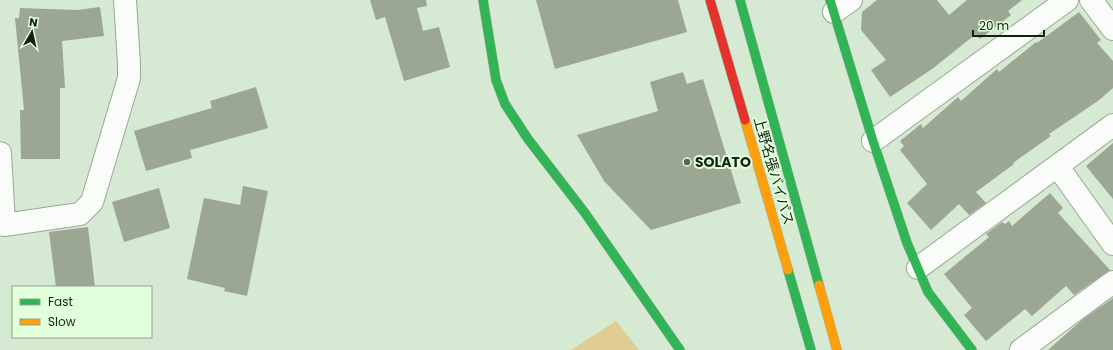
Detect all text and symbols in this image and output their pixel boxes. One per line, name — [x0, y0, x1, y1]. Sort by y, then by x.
north arrow — [12, 12, 52, 52]
scale bar — [973, 12, 1044, 38]
text: N — [28, 14, 39, 31]
text: 20 m — [979, 17, 1009, 34]
street label: 上野名張バイパス — [749, 115, 799, 227]
place label: SOLATO — [695, 152, 751, 172]
marker: SOLATO — [682, 157, 692, 167]
legend — [12, 286, 152, 338]
text: Fast — [48, 293, 73, 310]
text: Slow — [48, 313, 76, 330]

